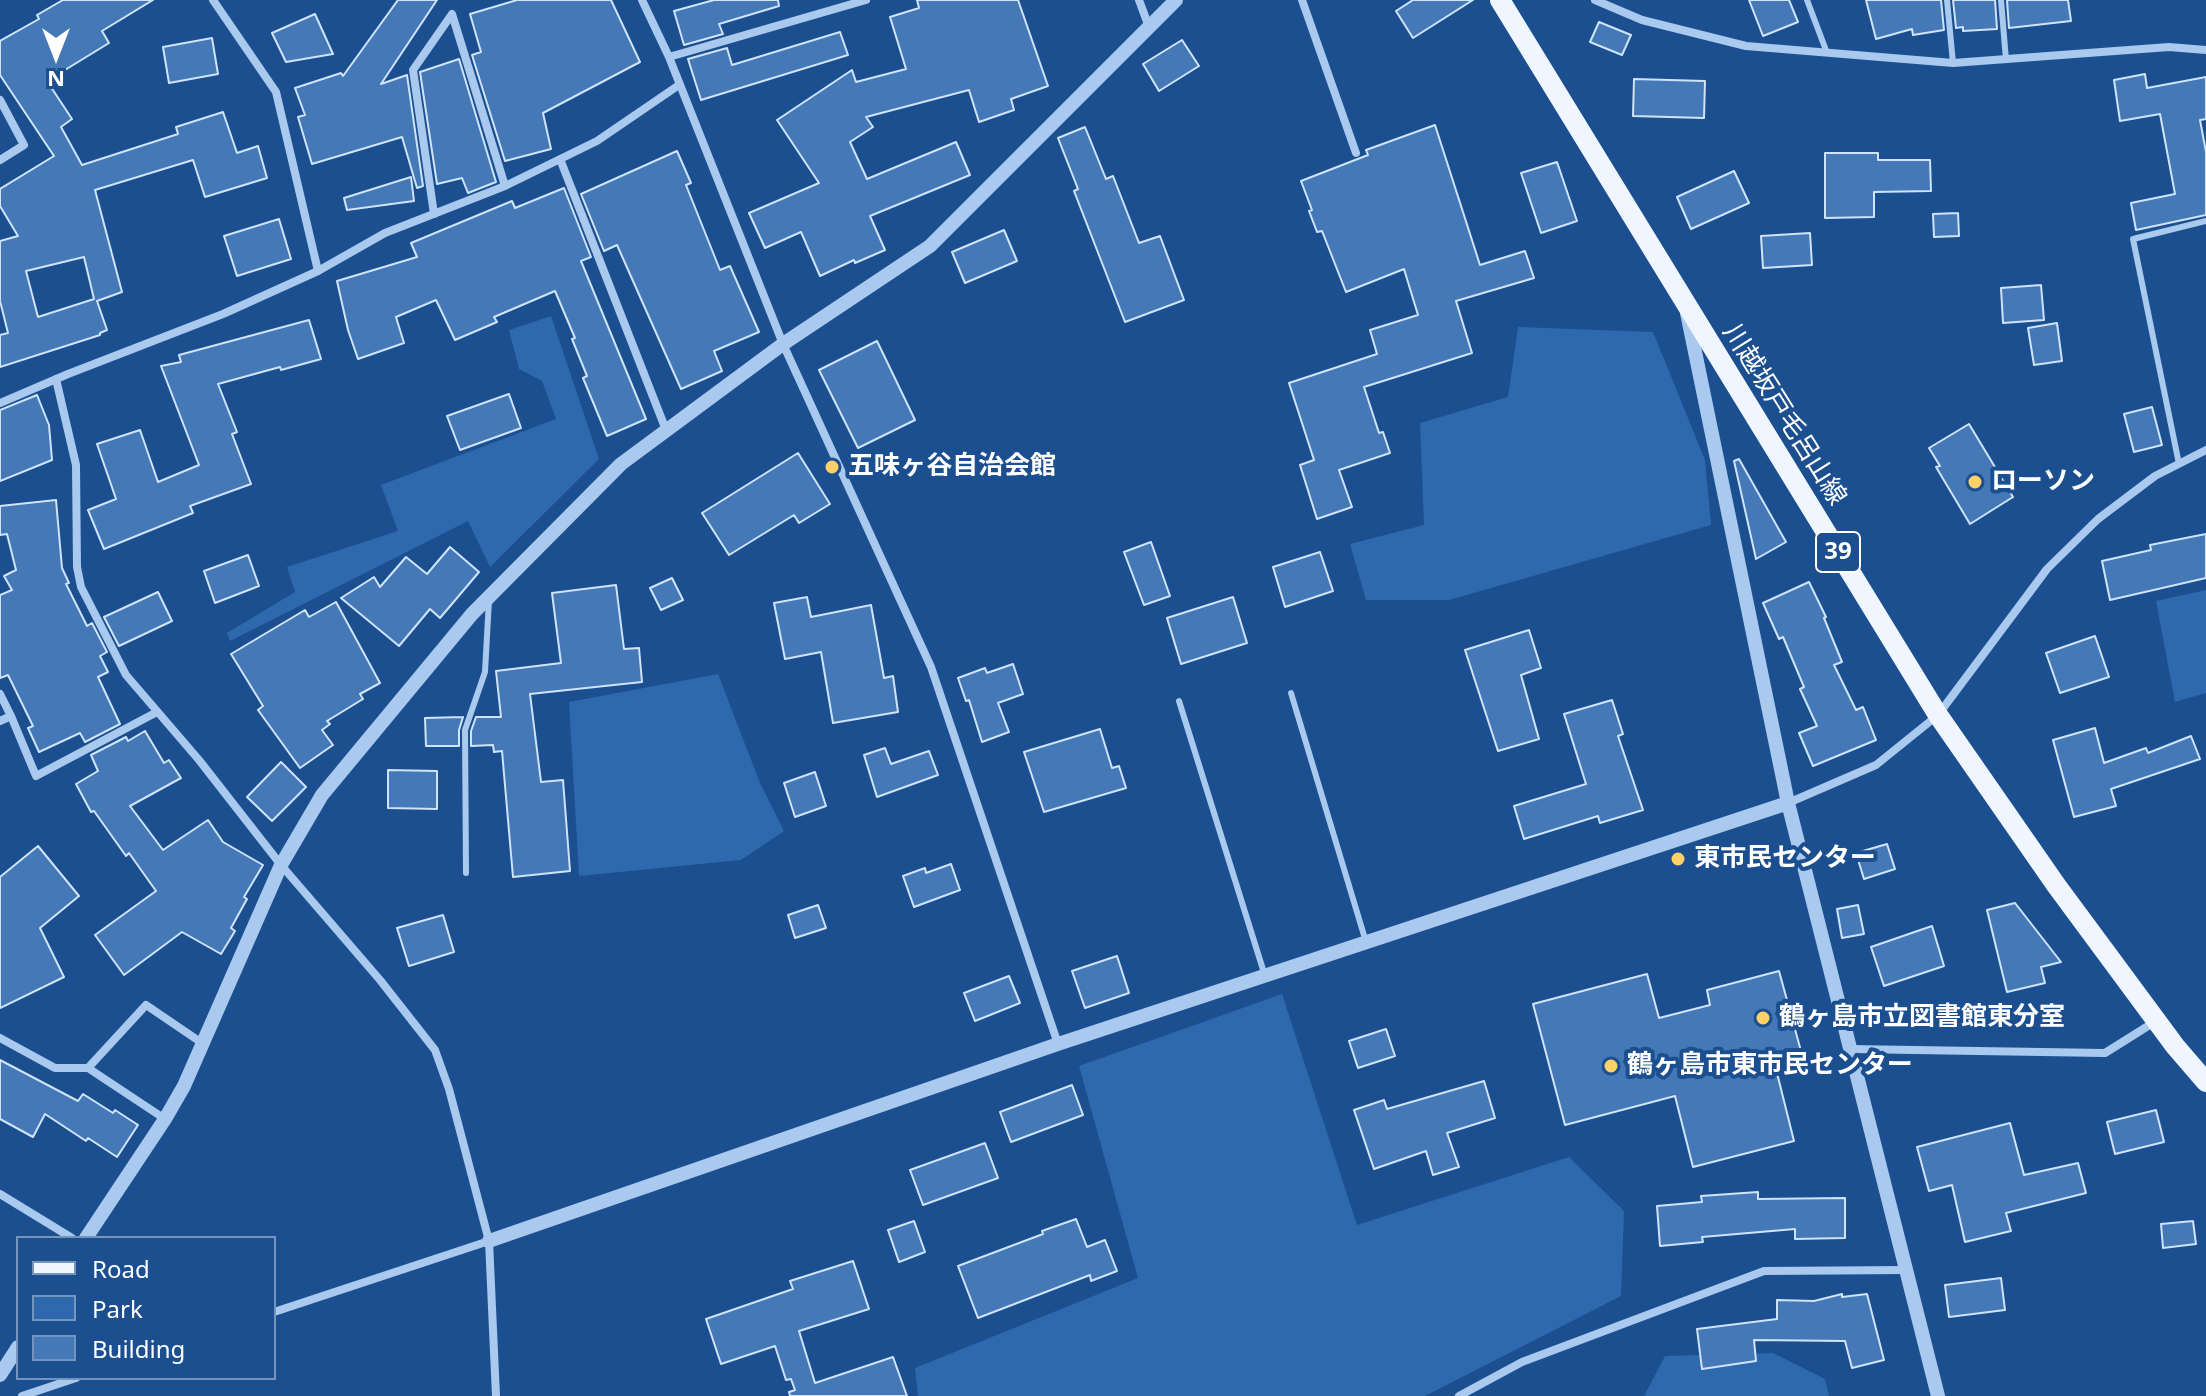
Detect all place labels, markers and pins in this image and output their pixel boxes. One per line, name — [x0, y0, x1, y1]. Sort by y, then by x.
place label: 五味ヶ谷自治会館 — [848, 451, 1056, 483]
marker: 五味ヶ谷自治会館 — [823, 458, 841, 476]
place label: ローソン — [1991, 466, 2095, 498]
marker: ローソン — [1966, 473, 1984, 491]
place label: 東市民センター — [1694, 843, 1876, 875]
marker: 東市民センター — [1669, 850, 1687, 868]
place label: 鶴ヶ島市立図書館東分室 — [1779, 1002, 2065, 1034]
marker: 鶴ヶ島市立図書館東分室 — [1754, 1009, 1772, 1027]
place label: 鶴ヶ島市東市民センター — [1627, 1050, 1913, 1082]
marker: 鶴ヶ島市東市民センター — [1602, 1057, 1620, 1075]

